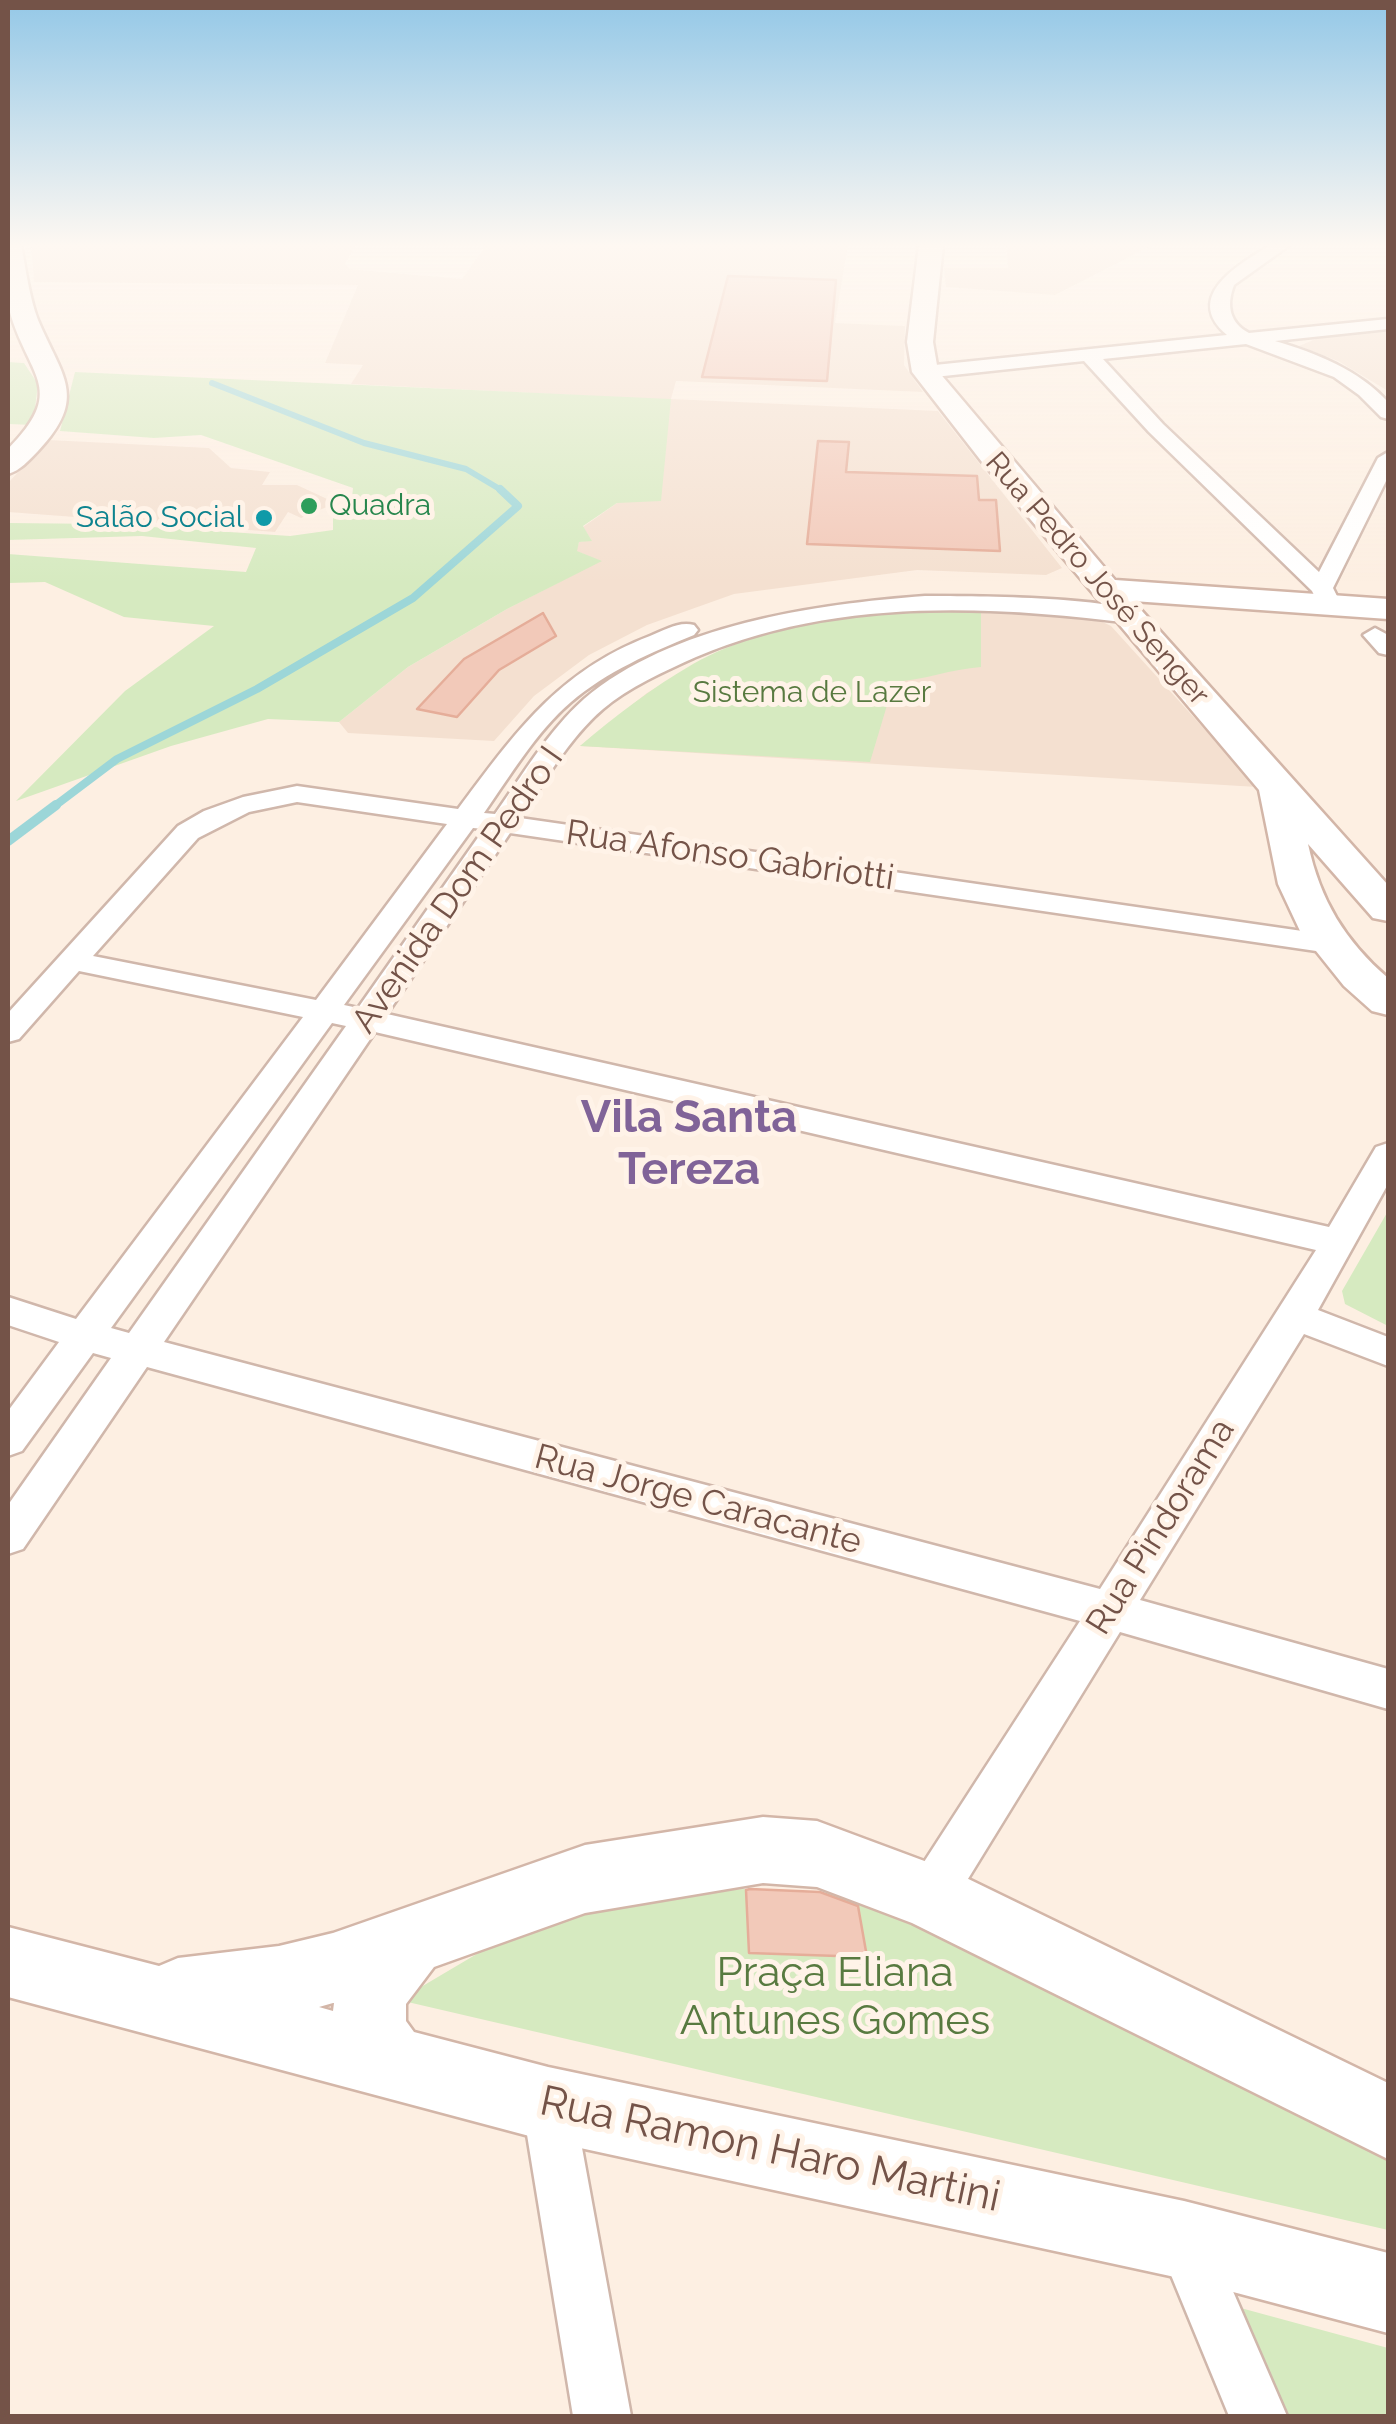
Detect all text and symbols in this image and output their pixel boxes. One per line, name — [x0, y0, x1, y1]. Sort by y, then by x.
street label: Rua Pedro José Senger — [977, 445, 1217, 713]
place label: Quadra — [329, 488, 431, 524]
marker: Quadra — [298, 495, 320, 517]
place label: Salão Social — [76, 500, 244, 536]
marker: Salão Social — [253, 507, 275, 529]
park label: Sistema de Lazer — [693, 675, 931, 711]
street label: Avenida Dom Pedro I — [343, 739, 573, 1041]
street label: Rua Afonso Gabriotti — [563, 812, 897, 900]
district label: Vila Santa Tereza — [581, 1091, 797, 1197]
street label: Rua Pindorama — [1078, 1411, 1244, 1643]
street label: Rua Jorge Caracante — [530, 1436, 866, 1564]
park label: Praça Eliana Antunes Gomes — [680, 1948, 990, 2046]
street label: Rua Ramon Haro Martini — [535, 2077, 1005, 2223]

